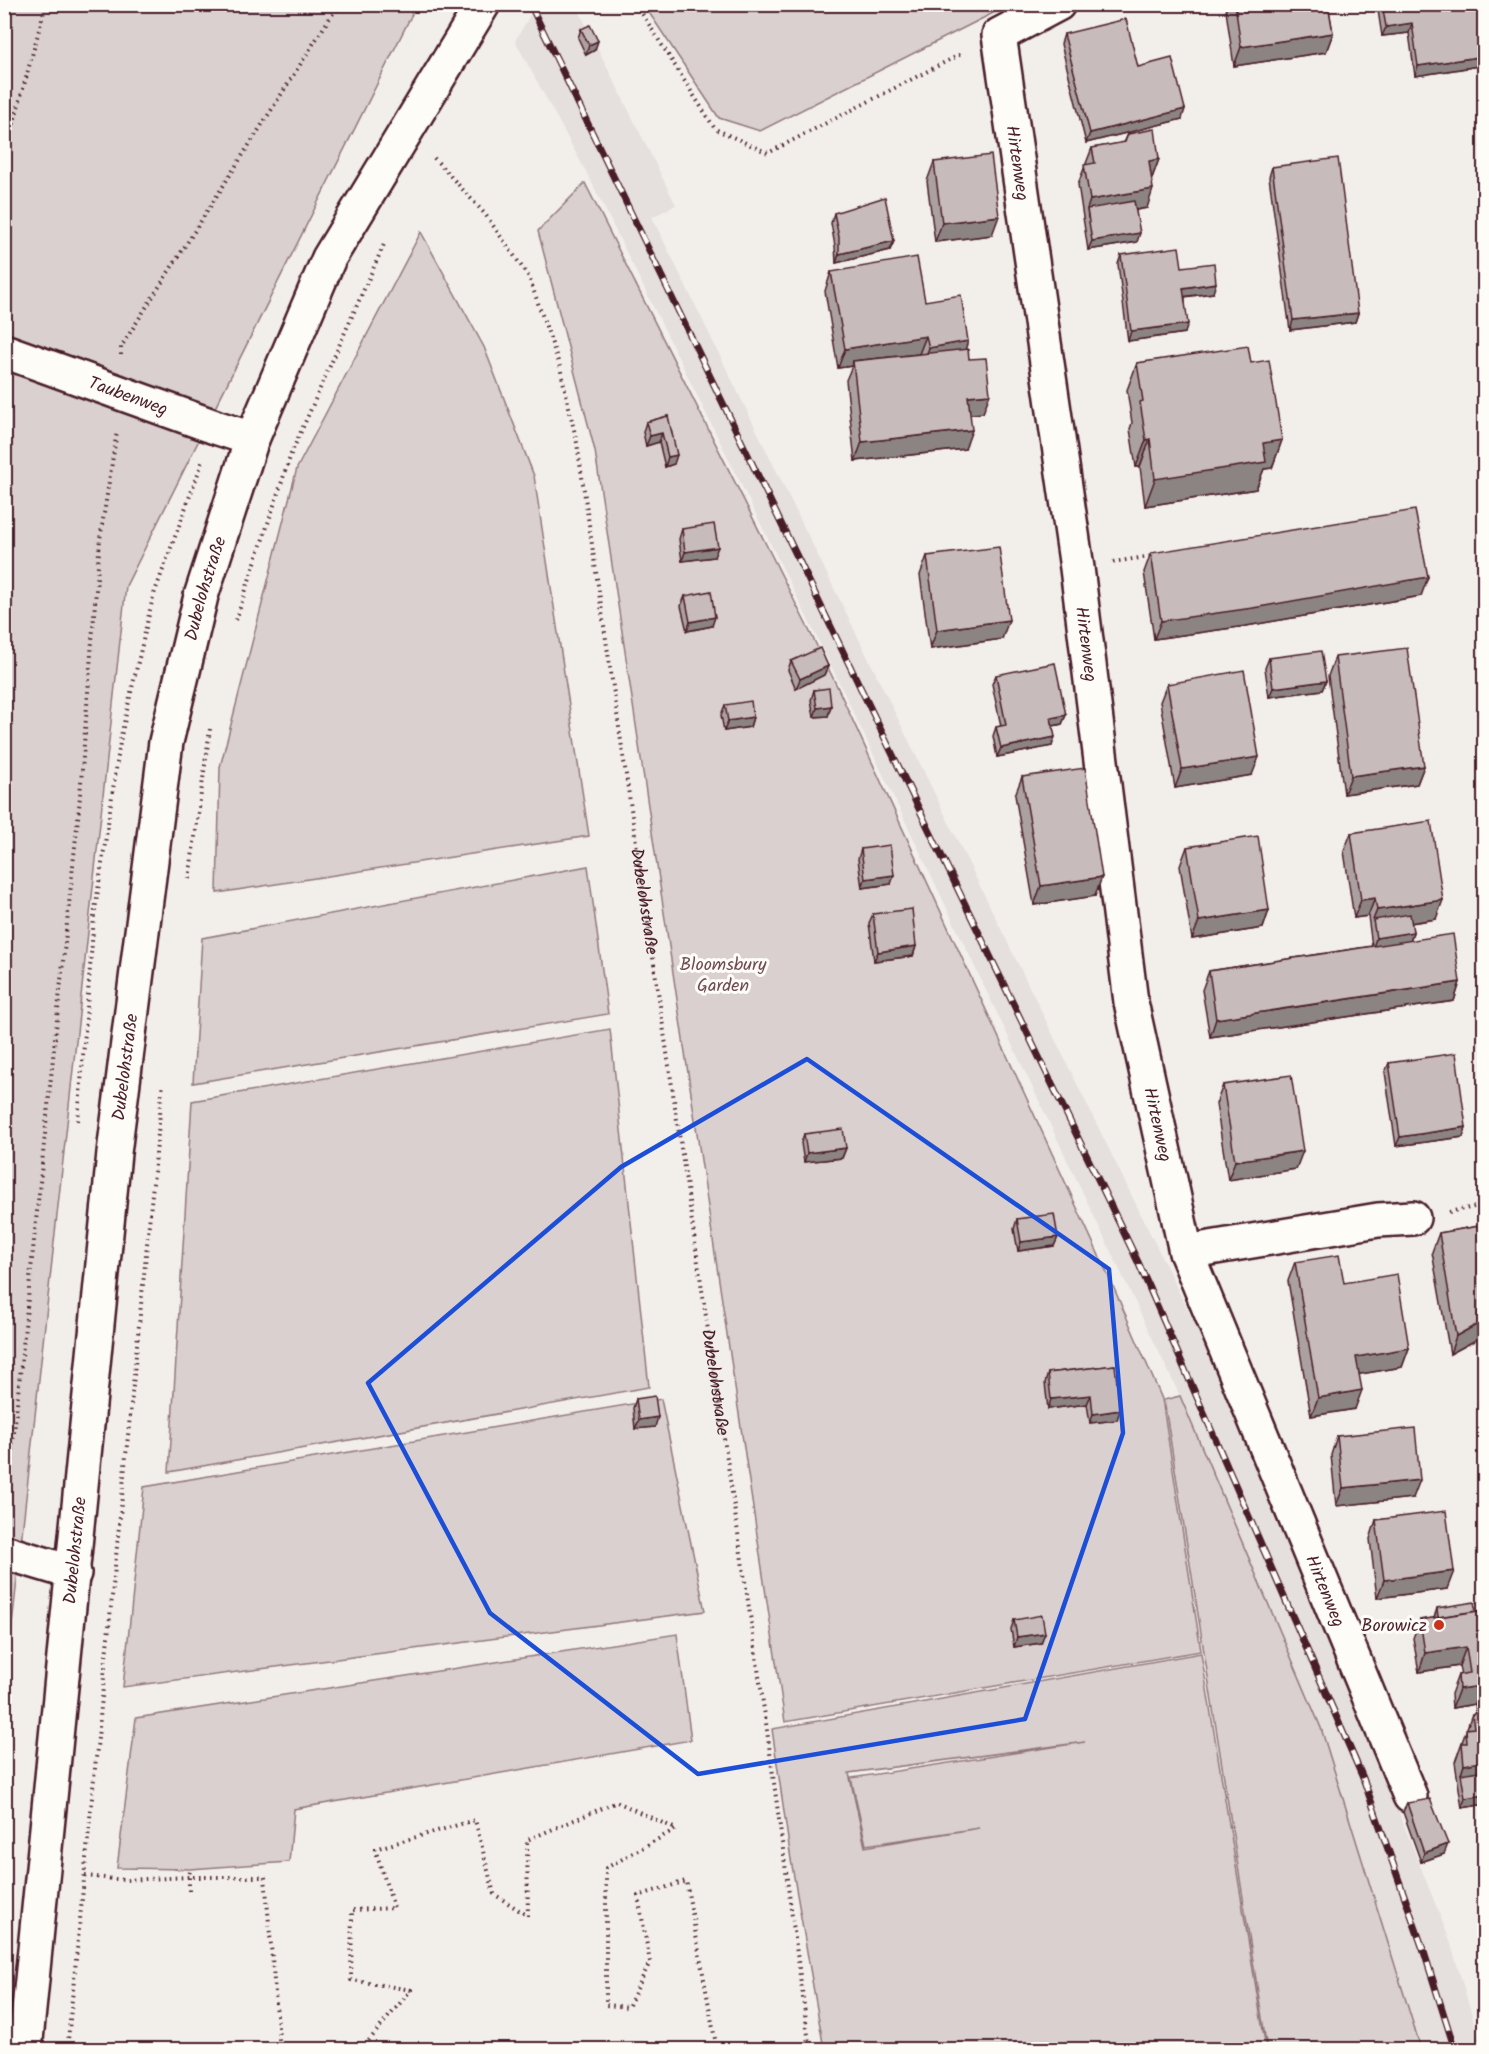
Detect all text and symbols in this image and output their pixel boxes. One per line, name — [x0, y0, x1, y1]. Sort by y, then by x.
street label: Hirtenweg — [996, 124, 1036, 203]
street label: Taubenweg — [84, 369, 172, 425]
street label: Dubelohstraße — [178, 533, 235, 644]
street label: Hirtenweg — [1066, 605, 1104, 684]
street label: Dubelohstraße — [621, 846, 665, 957]
park label: Bloomsbury Garden — [680, 951, 767, 1001]
street label: Dubelohstraße — [105, 1012, 148, 1123]
street label: Hirtenweg — [1134, 1085, 1179, 1165]
street label: Dubelohstraße — [692, 1327, 736, 1438]
street label: Dubelohstraße — [56, 1496, 96, 1606]
street label: Hirtenweg — [1296, 1551, 1352, 1632]
place label: Borowicz — [1361, 1612, 1427, 1641]
marker: Borowicz — [1432, 1618, 1446, 1632]

